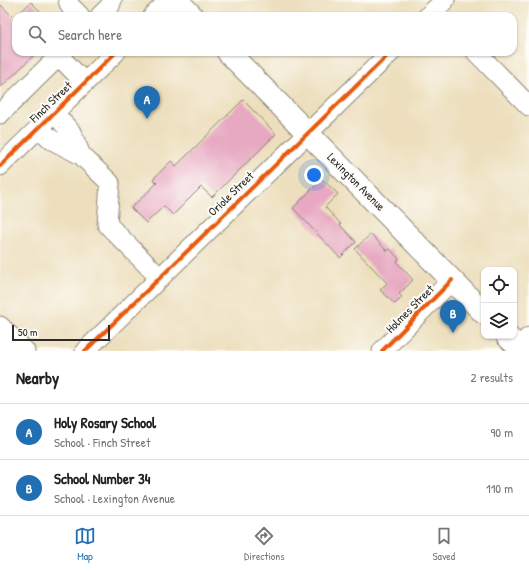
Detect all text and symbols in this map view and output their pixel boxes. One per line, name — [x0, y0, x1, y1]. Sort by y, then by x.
search box — [12, 12, 517, 56]
icon: search — [26, 23, 48, 45]
text: Search here — [58, 24, 122, 45]
street label: Finch Street — [25, 77, 76, 127]
pin: A — [134, 86, 160, 119]
street label: Lexington Avenue — [324, 149, 389, 215]
your location — [304, 165, 324, 185]
street label: Oriole Street — [204, 167, 258, 220]
map controls — [481, 267, 517, 339]
button: locate — [481, 267, 517, 303]
street label: Holmes Street — [382, 280, 438, 337]
pin: B — [440, 300, 466, 333]
button: layers — [481, 303, 517, 339]
scale bar — [12, 323, 110, 342]
text: 50 m — [18, 325, 38, 339]
text: Nearby — [16, 366, 59, 389]
text: 2 results — [471, 368, 513, 386]
text: Holy Rosary School — [54, 412, 156, 433]
text: A — [26, 423, 32, 441]
text: 90 m — [491, 423, 513, 441]
text: School · Finch Street — [54, 433, 150, 451]
text: School Number 34 — [54, 468, 150, 489]
text: B — [26, 479, 32, 497]
text: 110 m — [486, 479, 513, 497]
text: School · Lexington Avenue — [54, 489, 175, 507]
tab: Map — [74, 525, 96, 563]
tab: Directions — [244, 525, 285, 563]
tab: Saved — [433, 525, 455, 563]

